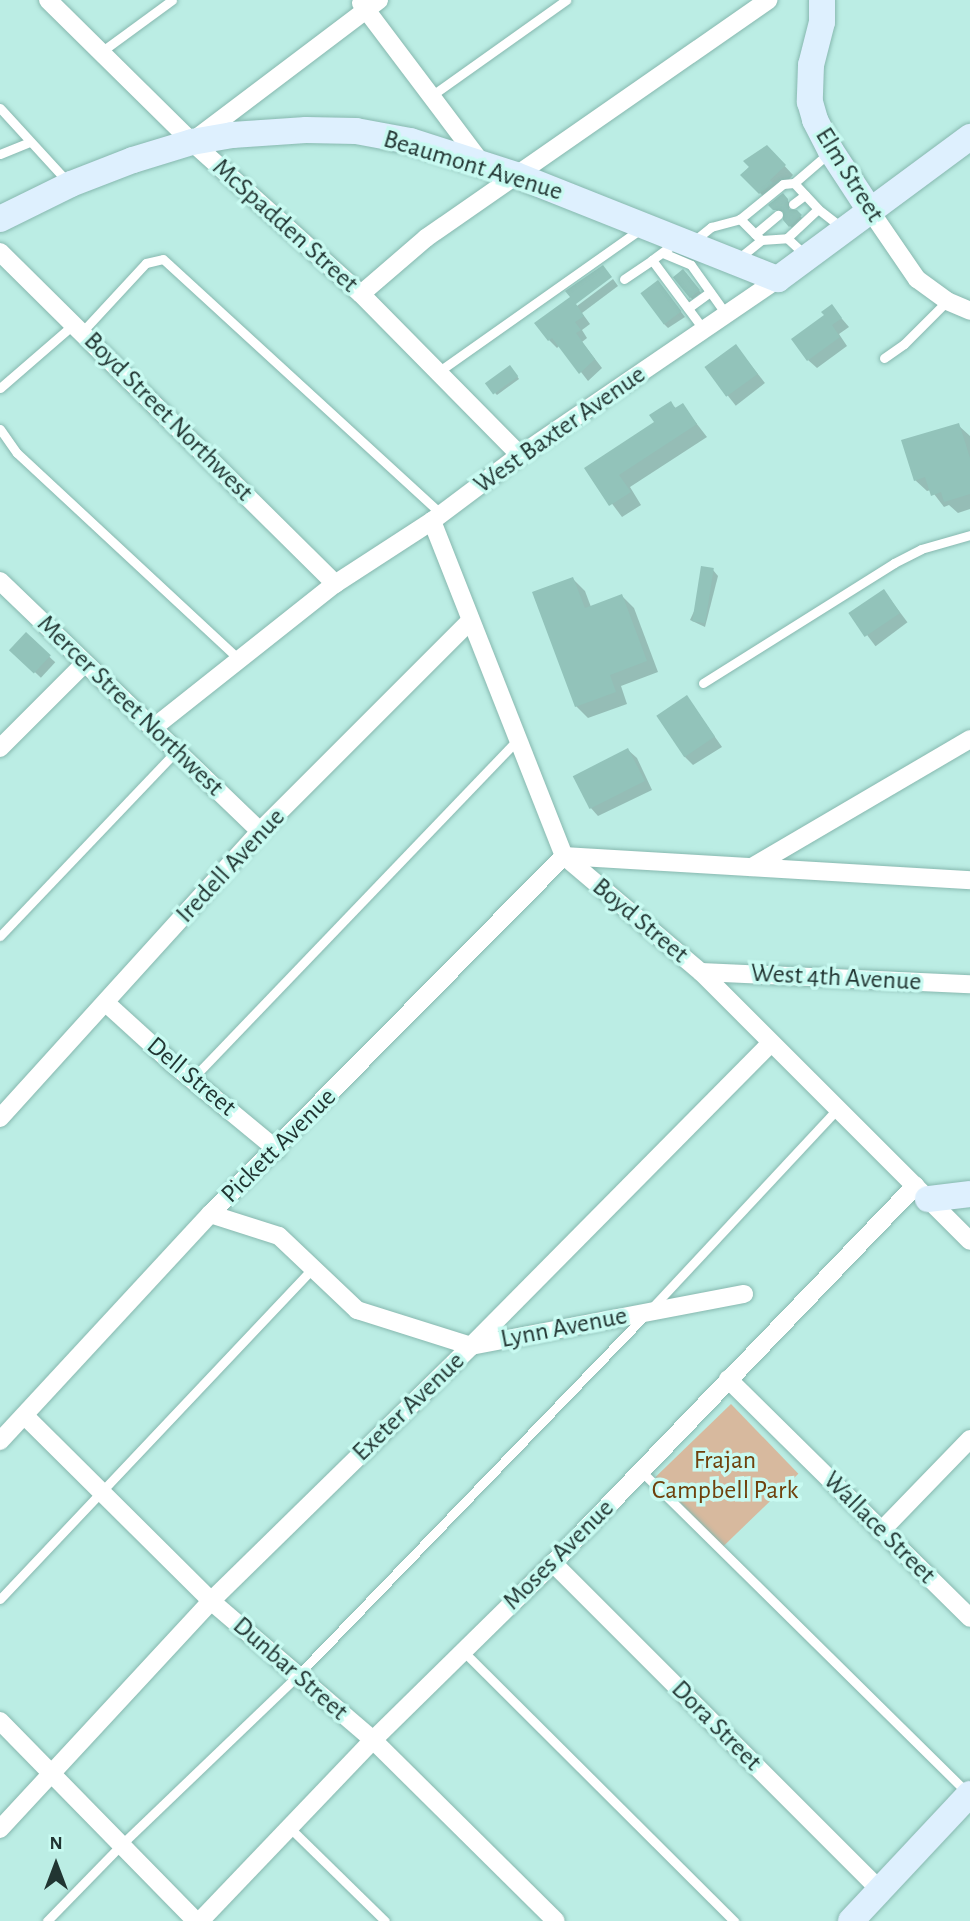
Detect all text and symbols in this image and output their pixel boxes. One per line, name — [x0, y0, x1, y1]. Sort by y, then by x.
street label: Elm Street — [808, 122, 890, 228]
street label: Beaumont Avenue — [380, 124, 566, 208]
street label: McSpadden Street — [206, 152, 364, 300]
street label: Boyd Street Northwest — [77, 326, 259, 508]
street label: West Baxter Avenue — [468, 359, 652, 501]
street label: Mercer Street Northwest — [30, 609, 230, 803]
street label: Iredell Avenue — [170, 802, 292, 930]
street label: Boyd Street — [586, 872, 694, 970]
street label: West 4th Avenue — [750, 958, 922, 998]
street label: Dell Street — [140, 1031, 242, 1123]
street label: Pickett Avenue — [215, 1082, 343, 1210]
street label: Lynn Avenue — [498, 1300, 630, 1356]
street label: Exeter Avenue — [346, 1346, 472, 1468]
park label: Frajan Campbell Park — [652, 1445, 798, 1506]
street label: Wallace Street — [816, 1465, 942, 1591]
street label: Moses Avenue — [497, 1493, 621, 1617]
street label: Dunbar Street — [226, 1611, 354, 1727]
street label: Dora Street — [664, 1674, 768, 1778]
north arrow — [21, 1830, 91, 1900]
text: N — [49, 1834, 63, 1853]

